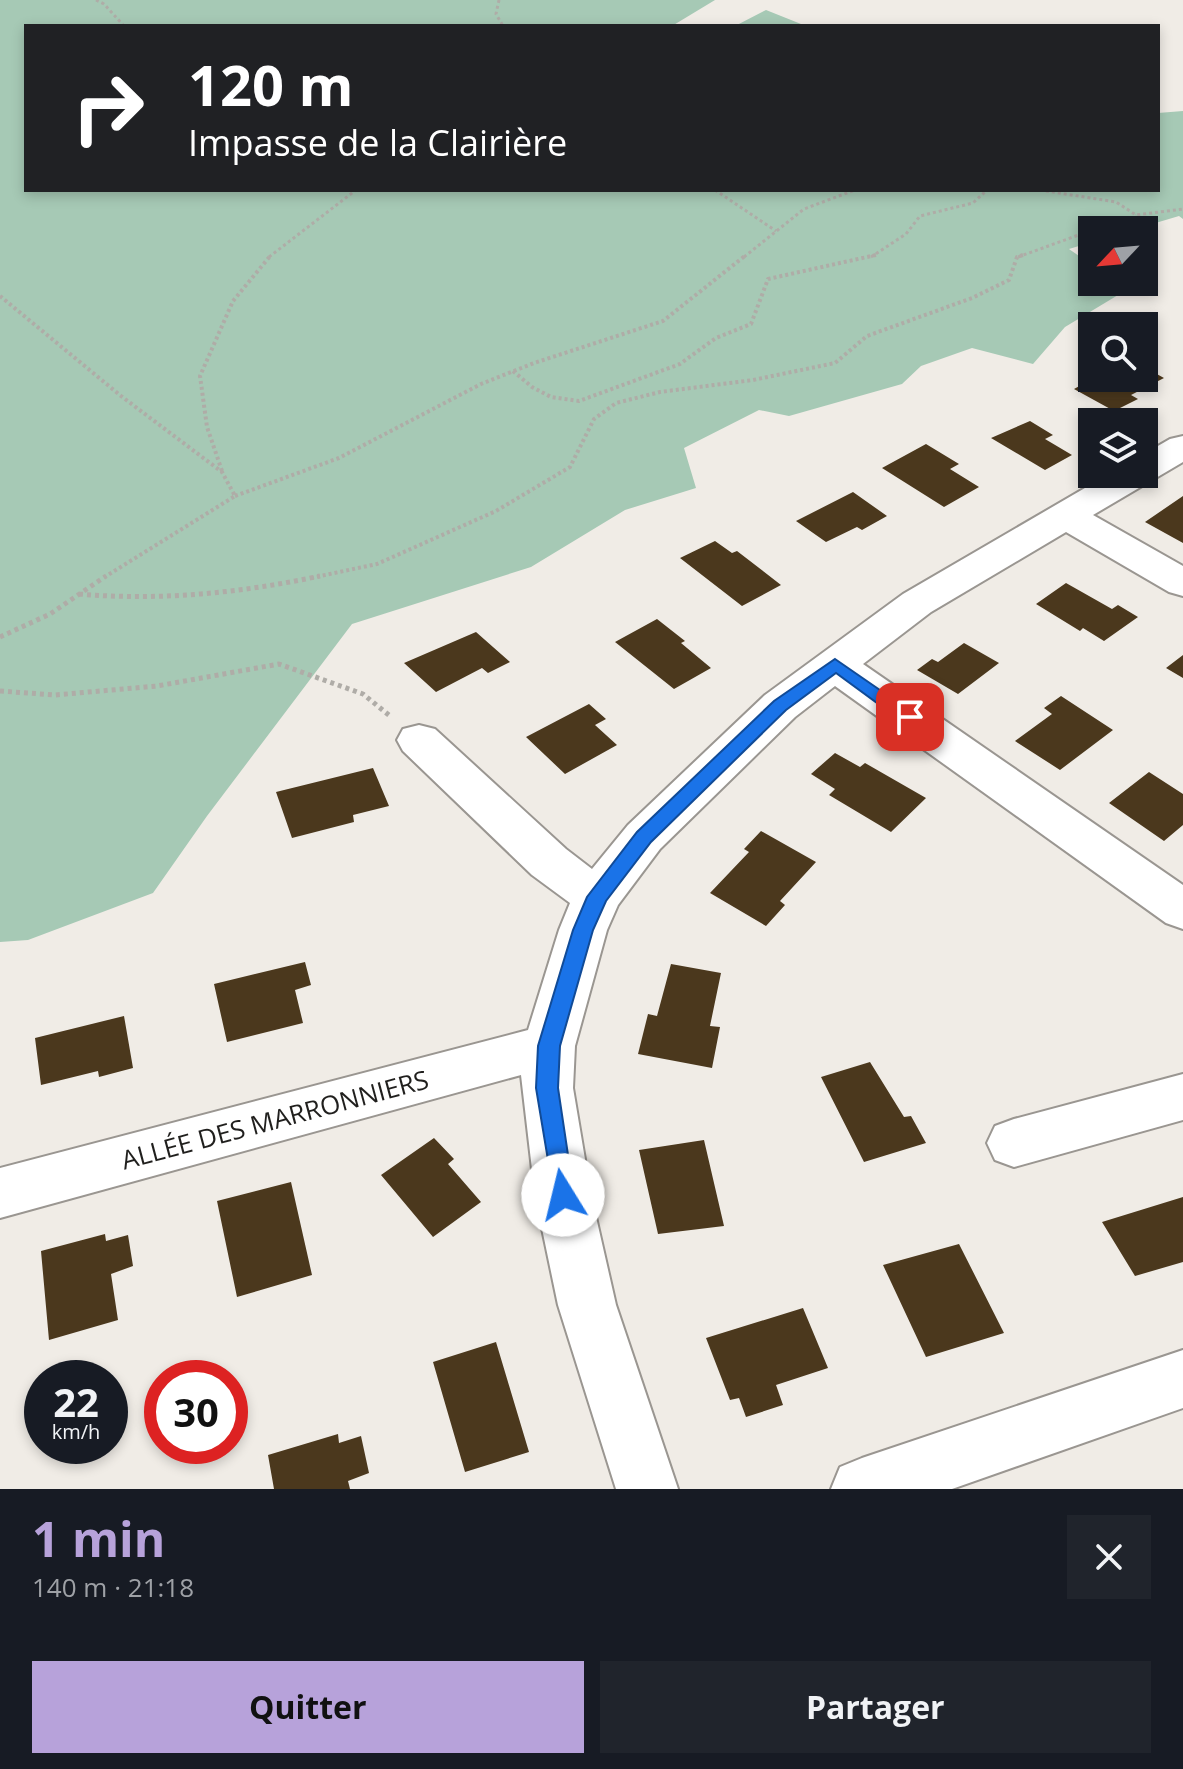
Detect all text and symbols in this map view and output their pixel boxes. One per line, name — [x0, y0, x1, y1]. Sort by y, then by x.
text: 120 m — [188, 46, 354, 122]
icon: right — [56, 56, 160, 160]
text: Impasse de la Clairière — [188, 118, 567, 167]
north arrow — [1078, 216, 1158, 296]
map controls — [1078, 216, 1158, 488]
button: search — [1078, 312, 1158, 392]
button: layers — [1078, 408, 1158, 488]
pin — [876, 683, 944, 751]
icon: arrive — [888, 695, 932, 739]
street label: ALLÉE DES MARRONNIERS — [117, 1061, 432, 1177]
position arrow — [521, 1153, 605, 1237]
speed limit sign: 30 — [144, 1360, 248, 1464]
text: 22 — [53, 1374, 99, 1429]
text: km/h — [52, 1418, 100, 1445]
text: 1 min — [32, 1506, 165, 1571]
button: close — [1067, 1515, 1151, 1599]
text: 140 m · 21:18 — [32, 1569, 194, 1605]
button: Quitter — [32, 1661, 584, 1753]
button: Partager — [600, 1661, 1151, 1753]

